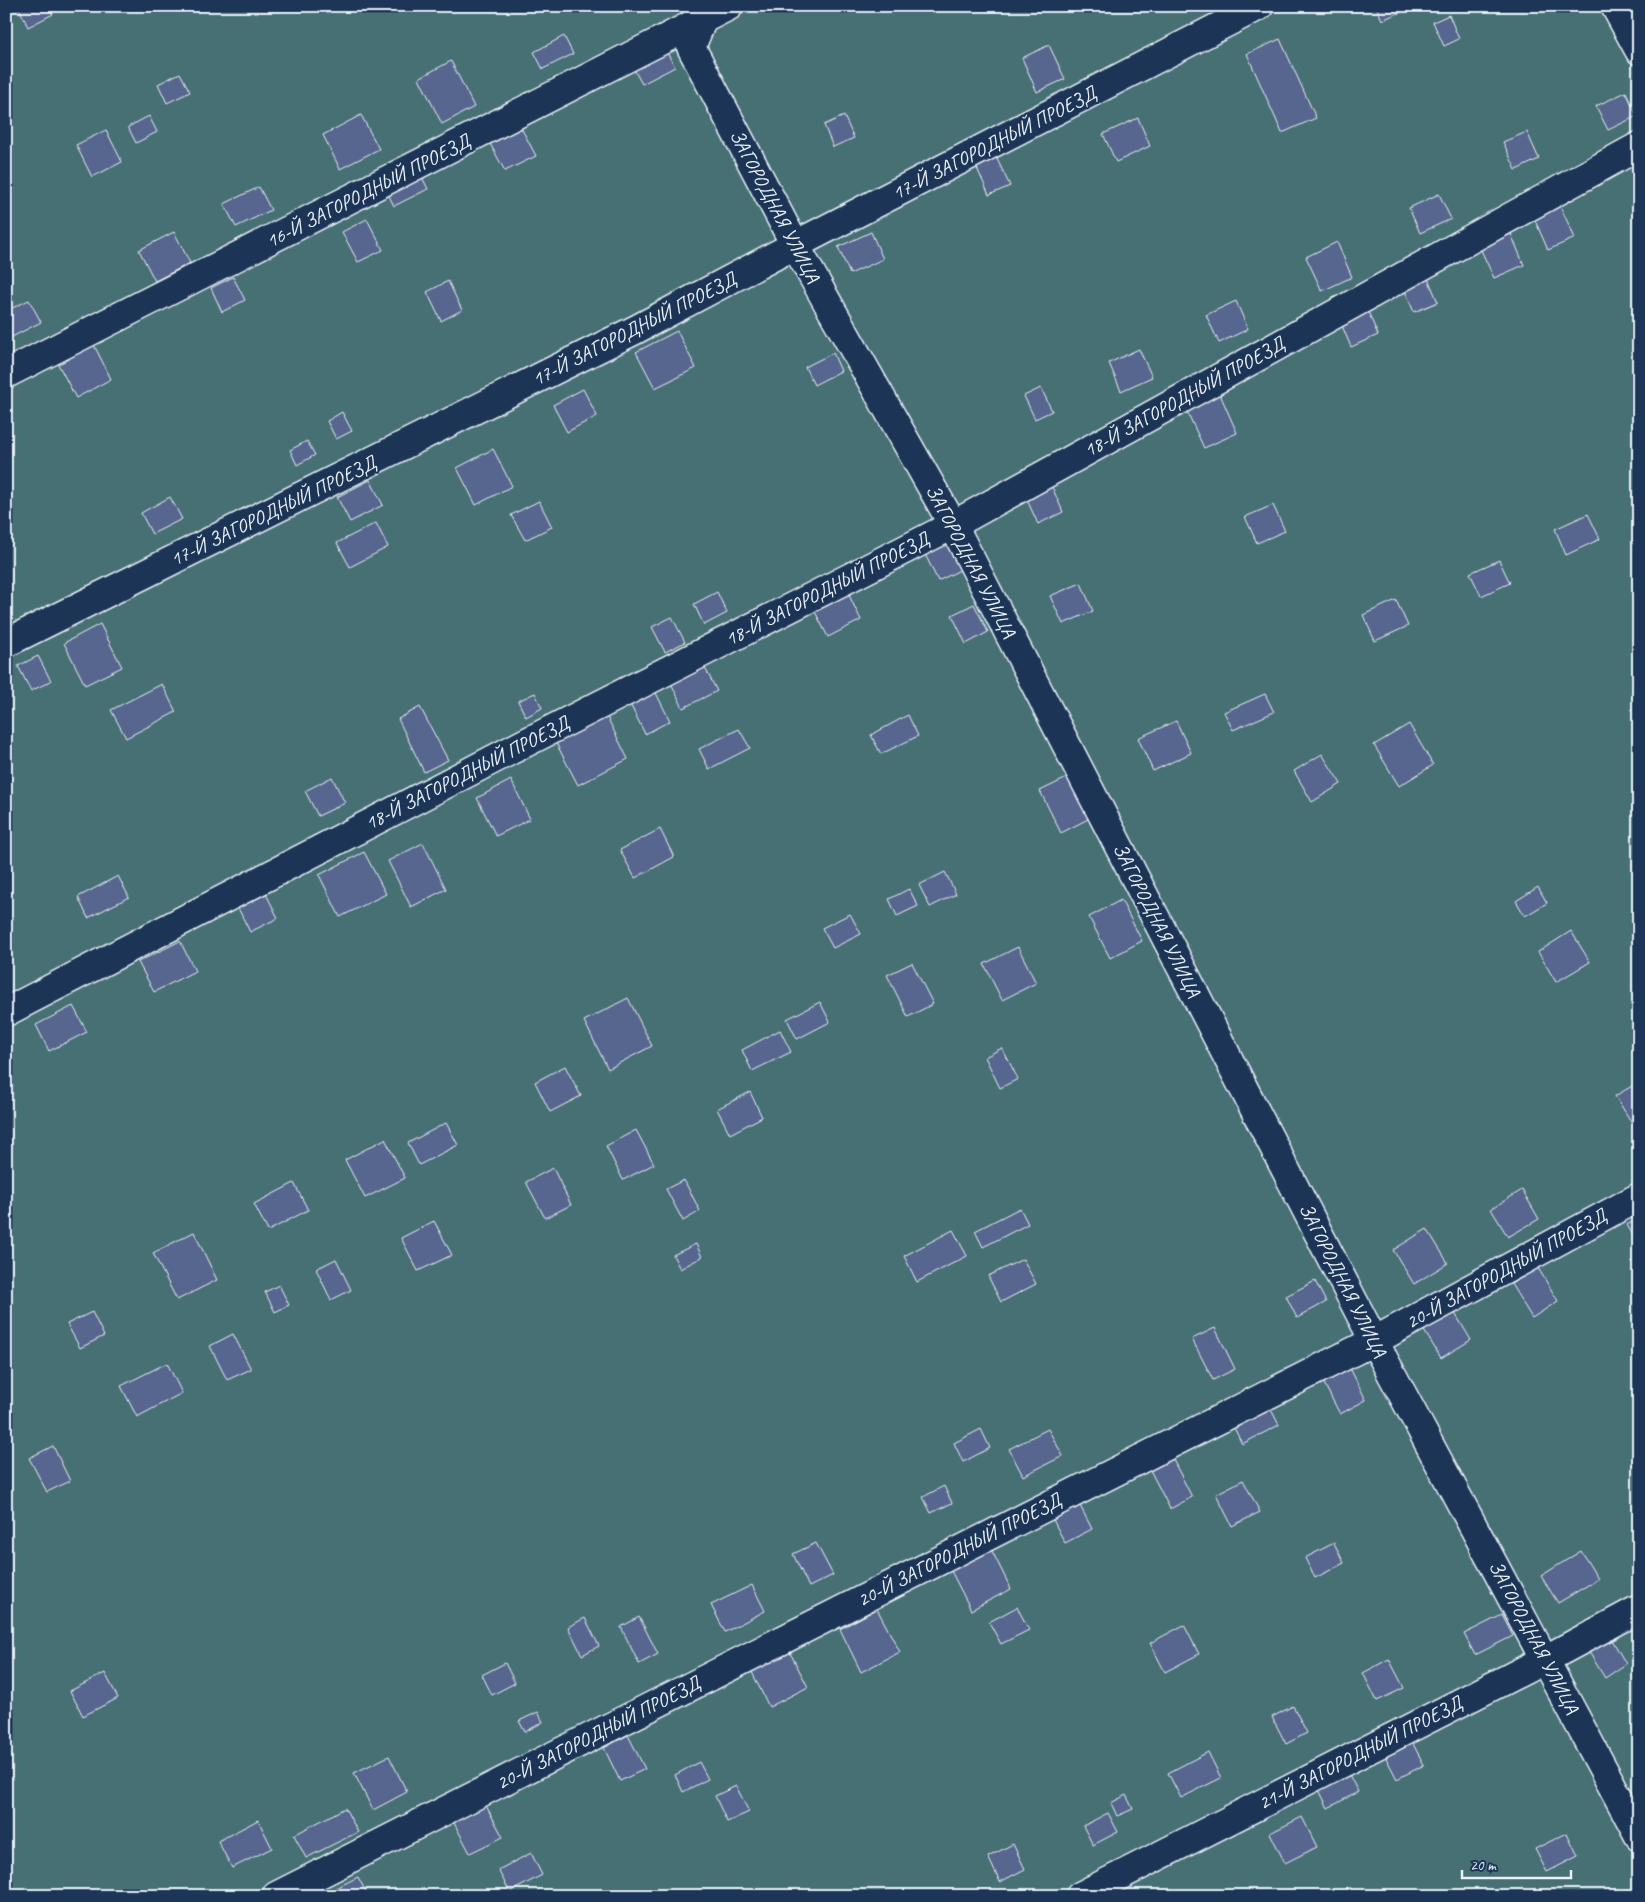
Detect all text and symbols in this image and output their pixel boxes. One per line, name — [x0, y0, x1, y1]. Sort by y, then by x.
street label: 17-Й ЗАГОРОДНЫЙ ПРОЕЗД — [888, 80, 1101, 205]
street label: ЗАГОРОДНАЯ УЛИЦА — [724, 125, 826, 288]
street label: 16-Й ЗАГОРОДНЫЙ ПРОЕЗД — [262, 128, 475, 253]
street label: 17-Й ЗАГОРОДНЫЙ ПРОЕЗД — [528, 266, 741, 391]
street label: 18-Й ЗАГОРОДНЫЙ ПРОЕЗД — [1079, 331, 1290, 463]
street label: 17-Й ЗАГОРОДНЫЙ ПРОЕЗД — [166, 450, 381, 572]
street label: ЗАГОРОДНАЯ УЛИЦА — [920, 480, 1022, 643]
street label: 18-Й ЗАГОРОДНЫЙ ПРОЕЗД — [721, 526, 934, 651]
street label: 18-Й ЗАГОРОДНЫЙ ПРОЕЗД — [361, 710, 574, 835]
street label: ЗАГОРОДНАЯ УЛИЦА — [1107, 839, 1207, 1002]
street label: ЗАГОРОДНАЯ УЛИЦА — [1293, 1199, 1393, 1362]
street label: 20-Й ЗАГОРОДНЫЙ ПРОЕЗД — [1401, 1203, 1612, 1335]
street label: 20-Й ЗАГОРОДНЫЙ ПРОЕЗД — [853, 1487, 1066, 1612]
street label: ЗАГОРОДНАЯ УЛИЦА — [1483, 1556, 1585, 1719]
street label: 20-Й ЗАГОРОДНЫЙ ПРОЕЗД — [492, 1670, 705, 1795]
street label: 21-Й ЗАГОРОДНЫЙ ПРОЕЗД — [1254, 1690, 1467, 1815]
scale bar — [1462, 1847, 1571, 1879]
text: 20 m — [1470, 1856, 1497, 1875]

